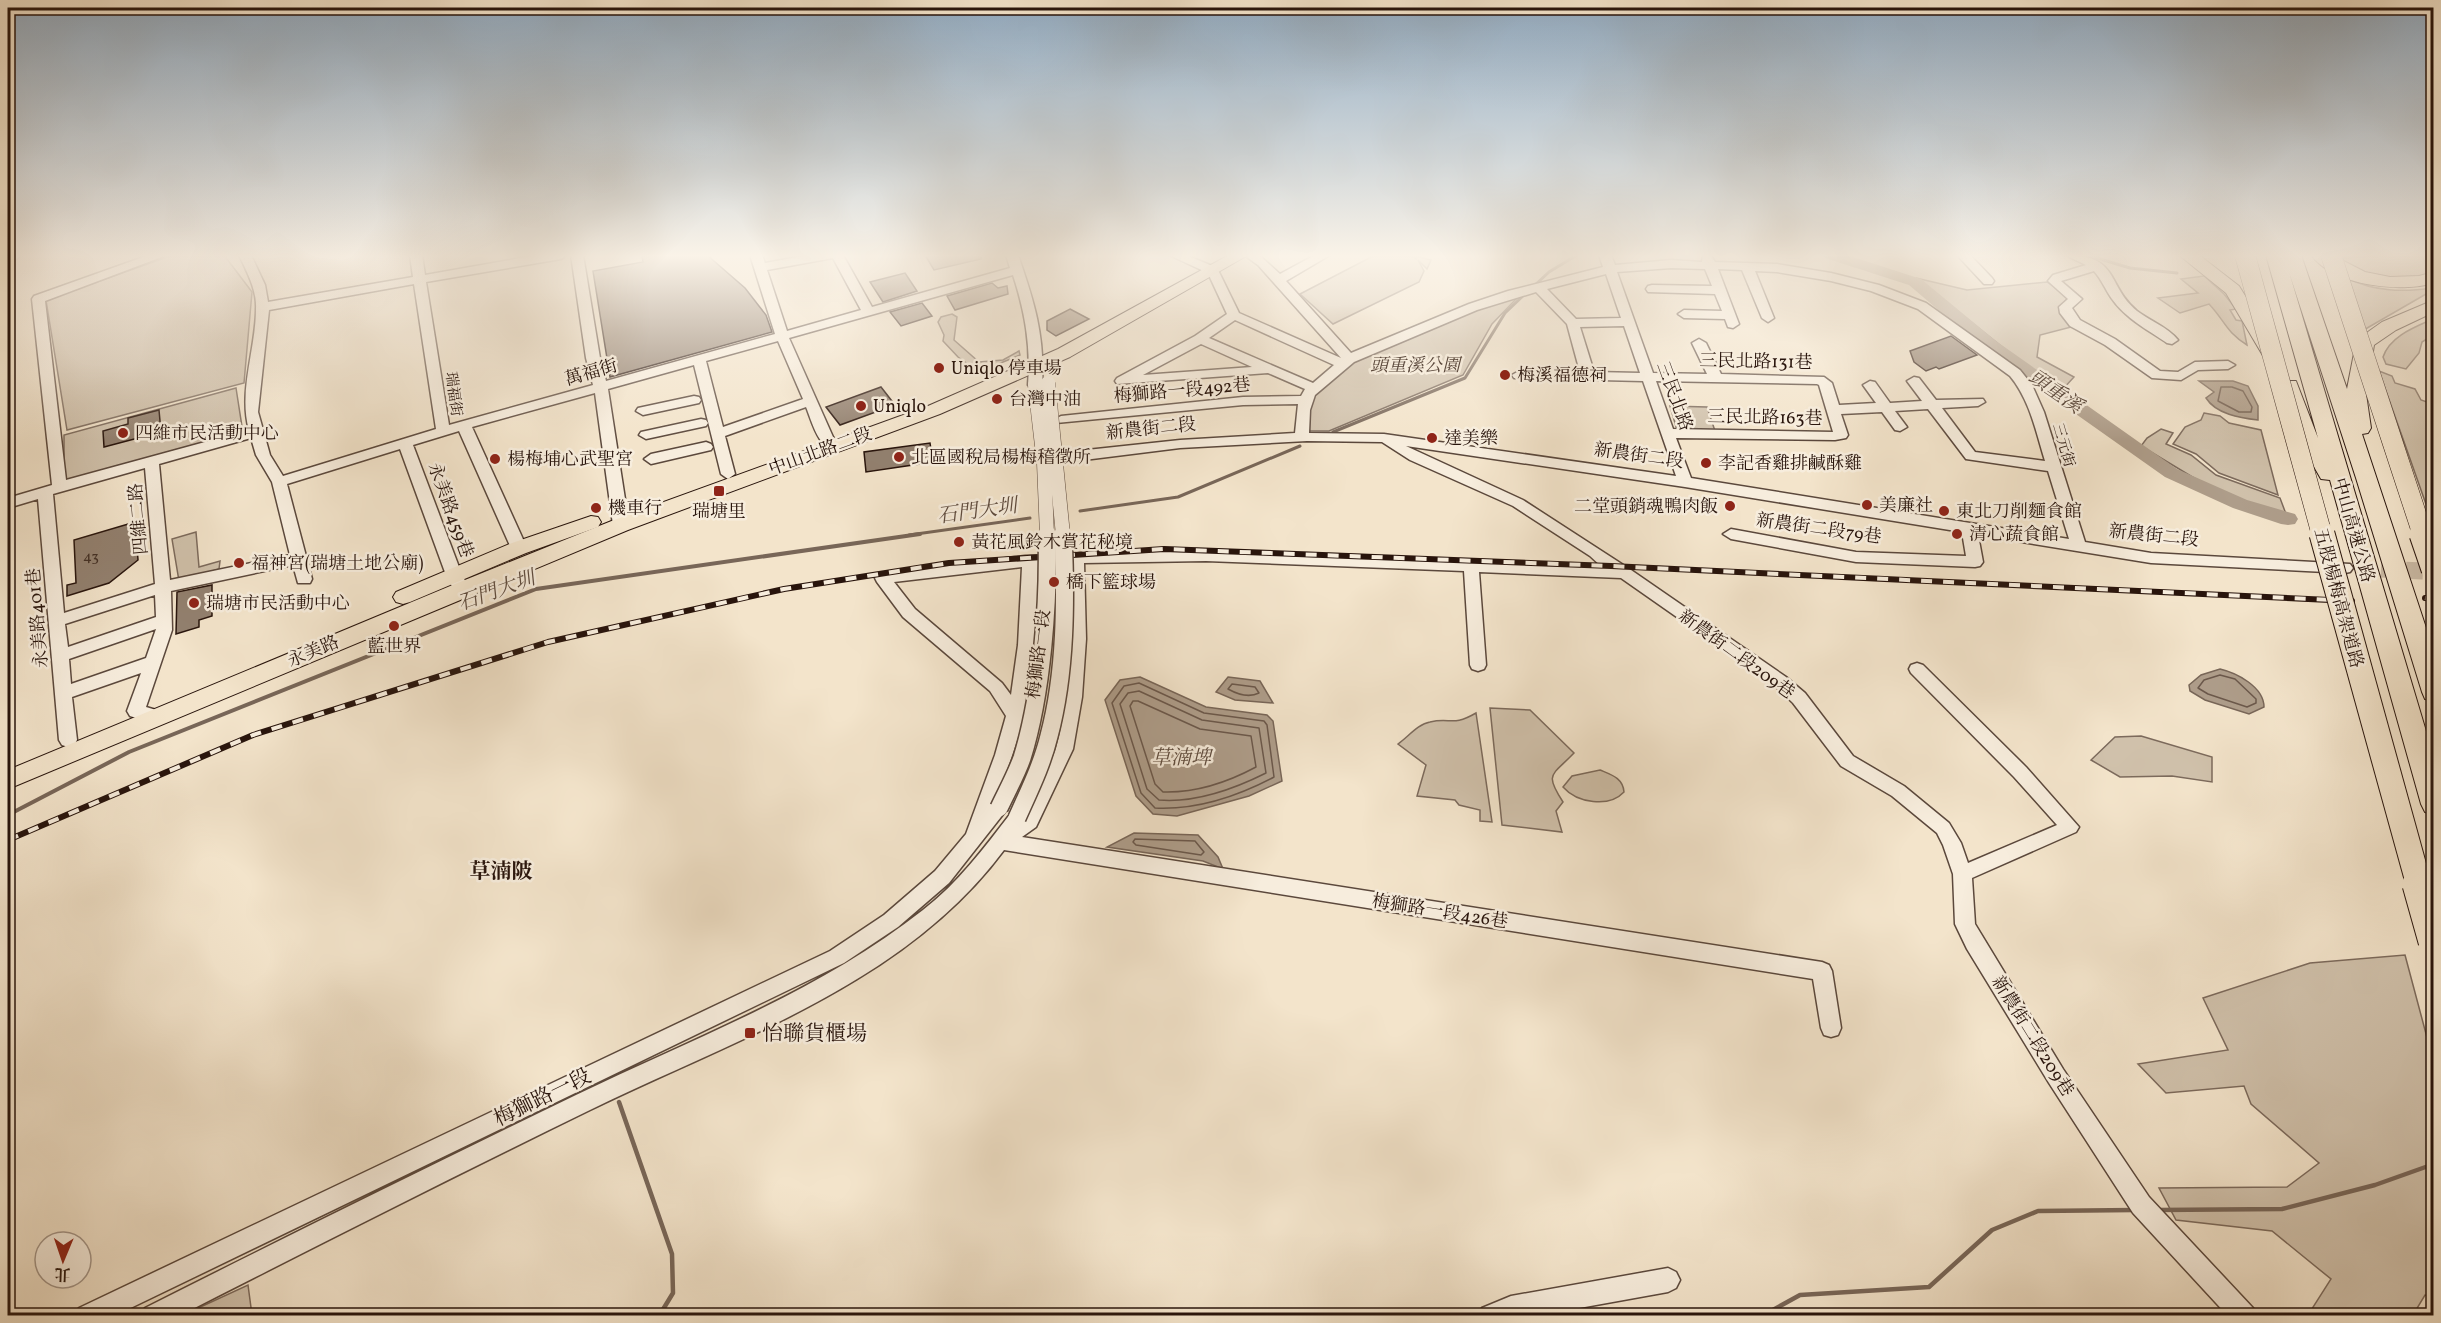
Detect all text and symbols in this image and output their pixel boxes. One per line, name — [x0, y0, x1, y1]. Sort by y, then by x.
street label: 三民北路131巷 — [1699, 349, 1813, 376]
street label: 萬福街 — [562, 354, 621, 393]
park label: 頭重溪公園 — [1370, 354, 1463, 379]
place label: Uniqlo 停車場 — [951, 357, 1062, 382]
street label: 三民北路 — [1650, 358, 1698, 435]
marker: Uniqlo 停車場 — [932, 361, 946, 375]
place label: 梅溪福德祠 — [1517, 364, 1607, 389]
water label: 頭重溪 — [2022, 364, 2089, 422]
marker: 梅溪福德祠 — [1498, 368, 1512, 382]
street label: 瑞福街 — [439, 370, 466, 418]
street label: 梅獅路一段492巷 — [1113, 373, 1252, 410]
place label: 台灣中油 — [1009, 388, 1081, 413]
marker: 台灣中油 — [990, 392, 1004, 406]
place label: Uniqlo — [873, 395, 926, 420]
marker: Uniqlo — [854, 399, 868, 413]
street label: 三民北路163巷 — [1707, 405, 1823, 432]
street label: 新農街二段 — [1105, 412, 1197, 447]
street label: 三元街 — [2046, 421, 2079, 470]
place label: 四維市民活動中心 — [135, 422, 279, 447]
street label: 中山北路二段 — [765, 422, 876, 483]
marker: 四維市民活動中心 — [116, 426, 130, 440]
place label: 達美樂 — [1444, 427, 1498, 452]
marker: 達美樂 — [1425, 431, 1439, 445]
street label: 新農街二段 — [1592, 438, 1685, 475]
place label: 北區國稅局楊梅稽徵所 — [911, 446, 1091, 471]
place label: 楊梅埔心武聖宮 — [507, 448, 633, 473]
marker: 北區國稅局楊梅稽徵所 — [892, 450, 906, 464]
marker: 楊梅埔心武聖宮 — [488, 452, 502, 466]
place label: 李記香雞排鹹酥雞 — [1718, 452, 1862, 477]
marker: 李記香雞排鹹酥雞 — [1699, 456, 1713, 470]
street label: 永美路459巷 — [421, 459, 478, 562]
street label: 中山高速公路 — [2326, 475, 2379, 586]
street label: 四維二路 — [124, 482, 155, 556]
marker: 瑞塘里 — [712, 484, 726, 498]
water label: 石門大圳 — [936, 492, 1022, 531]
place label: 美廉社 — [1879, 494, 1933, 519]
place label: 二堂頭銷魂鴨肉飯 — [1574, 495, 1718, 520]
place label: 機車行 — [608, 497, 662, 522]
marker: 美廉社 — [1860, 498, 1874, 512]
marker: 二堂頭銷魂鴨肉飯 — [1723, 499, 1737, 513]
place label: 瑞塘里 — [692, 500, 746, 525]
place label: 東北刀削麵食館 — [1956, 500, 2082, 525]
marker: 機車行 — [589, 501, 603, 515]
marker: 東北刀削麵食館 — [1937, 504, 1951, 518]
street label: 新農街二段79巷 — [1755, 508, 1883, 551]
street label: 新農街二段 — [2108, 519, 2200, 554]
place label: 清心蔬食館 — [1969, 523, 2059, 548]
street label: 五股楊梅高架道路 — [2307, 526, 2368, 671]
marker: 清心蔬食館 — [1950, 527, 1964, 541]
place label: 黃花風鈴木賞花秘境 — [971, 531, 1133, 556]
marker: 黃花風鈴木賞花秘境 — [952, 535, 966, 549]
house number: 43 — [83, 547, 99, 568]
place label: 福神宮(瑞塘土地公廟) — [251, 552, 423, 577]
marker: 福神宮(瑞塘土地公廟) — [232, 556, 246, 570]
water label: 石門大圳 — [454, 564, 542, 619]
street label: 永美路401巷 — [22, 567, 55, 669]
place label: 橋下籃球場 — [1066, 571, 1156, 596]
marker: 橋下籃球場 — [1047, 575, 1061, 589]
place label: 瑞塘市民活動中心 — [206, 592, 350, 617]
marker: 瑞塘市民活動中心 — [187, 596, 201, 610]
street label: 新農街二段209巷 — [1673, 605, 1799, 706]
street label: 梅獅路一段 — [1022, 608, 1057, 700]
marker: 藍世界 — [387, 619, 401, 633]
street label: 永美路 — [284, 630, 343, 674]
place label: 藍世界 — [367, 635, 421, 660]
water label: 草湳埤 — [1151, 745, 1214, 773]
district label: 草湳陂 — [470, 858, 533, 887]
street label: 梅獅路一段426巷 — [1370, 889, 1510, 936]
street label: 新農街二段209巷 — [1985, 972, 2079, 1102]
place label: 怡聯貨櫃場 — [762, 1020, 867, 1049]
marker: 怡聯貨櫃場 — [743, 1026, 757, 1040]
street label: 梅獅路一段 — [489, 1062, 596, 1134]
north arrow — [33, 1230, 93, 1290]
text: 北 — [54, 1262, 71, 1284]

